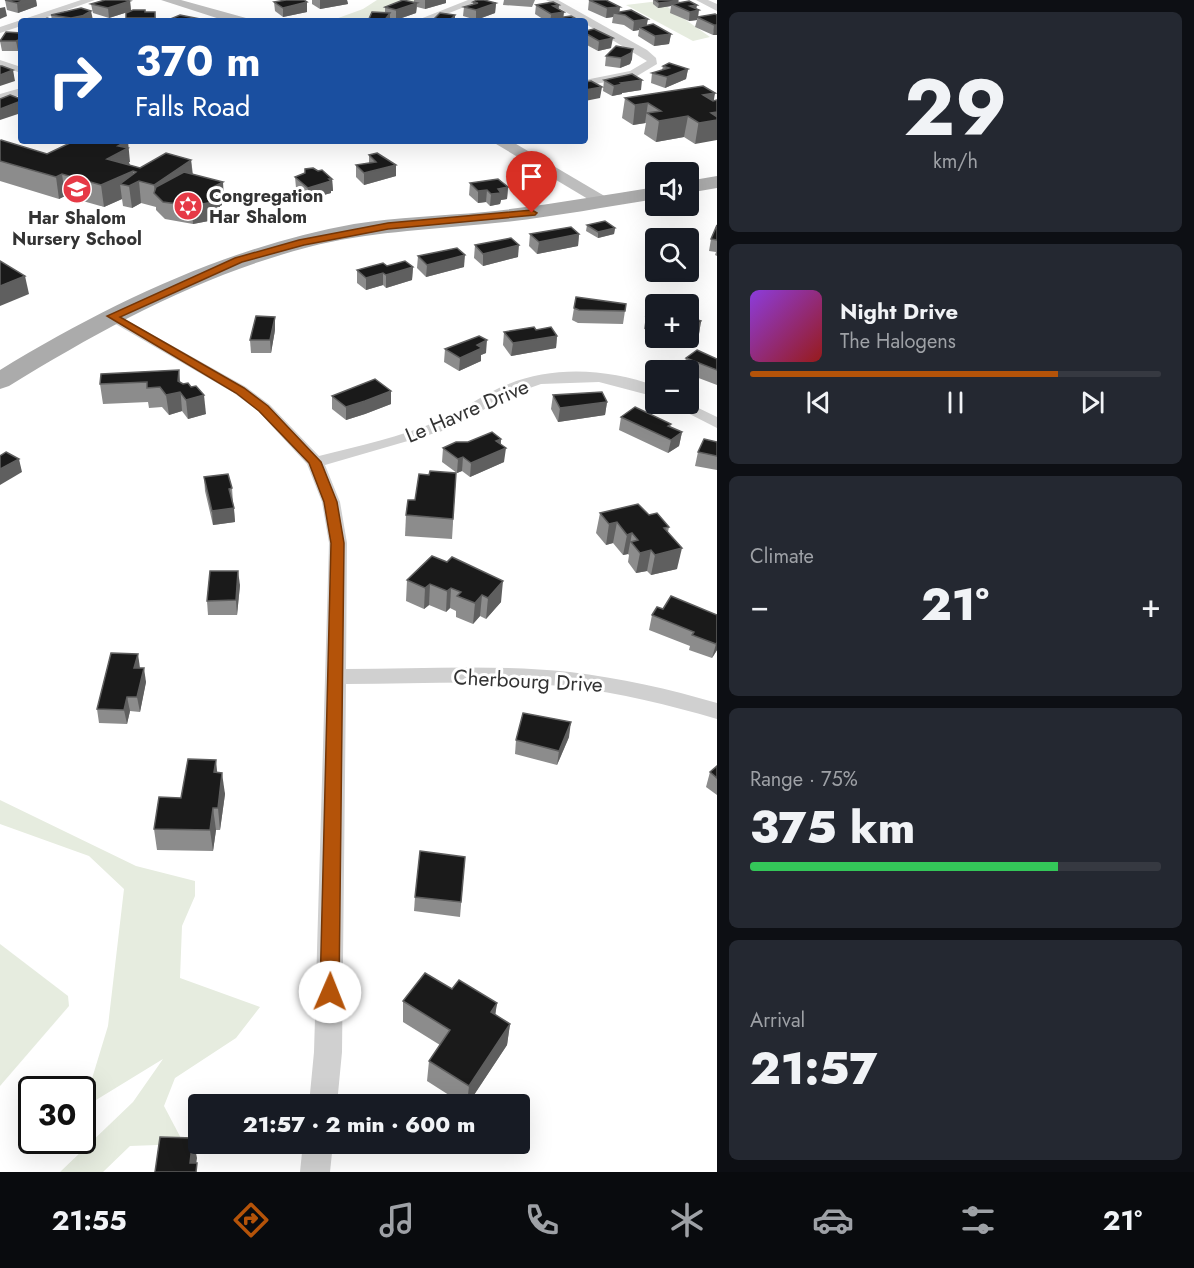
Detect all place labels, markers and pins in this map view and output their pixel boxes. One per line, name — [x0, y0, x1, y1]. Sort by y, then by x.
pin — [506, 151, 557, 213]
school or university icon: Har Shalom Nursery School — [61, 173, 93, 205]
place label: Congregation Har Shalom — [209, 183, 323, 230]
synagogue icon: Congregation Har Shalom — [172, 190, 204, 222]
place label: Har Shalom Nursery School — [12, 205, 142, 252]

